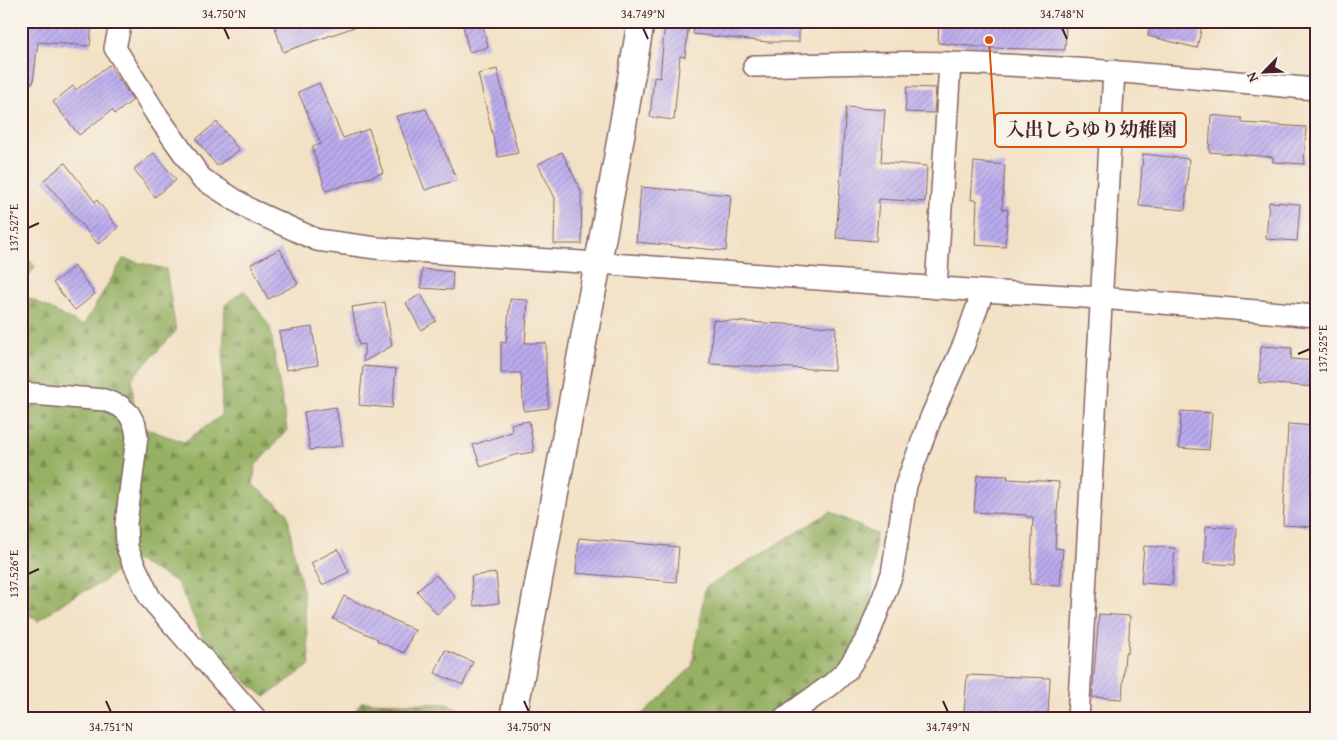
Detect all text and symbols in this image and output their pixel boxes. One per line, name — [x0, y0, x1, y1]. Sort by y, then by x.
text: 34.750°N — [202, 5, 246, 22]
text: 34.749°N — [621, 5, 665, 22]
text: 34.748°N — [1040, 5, 1084, 22]
north arrow — [1240, 48, 1290, 98]
text: N — [1241, 68, 1263, 86]
callout: 入出しらゆり幼稚園 — [995, 113, 1186, 147]
text: 入出しらゆり幼稚園 — [1005, 115, 1177, 143]
text: 137.527°E — [5, 204, 22, 252]
text: 137.525°E — [1314, 325, 1331, 373]
text: 137.526°E — [5, 550, 22, 598]
text: 34.751°N — [89, 718, 133, 735]
text: 34.750°N — [507, 718, 551, 735]
text: 34.749°N — [926, 718, 970, 735]

